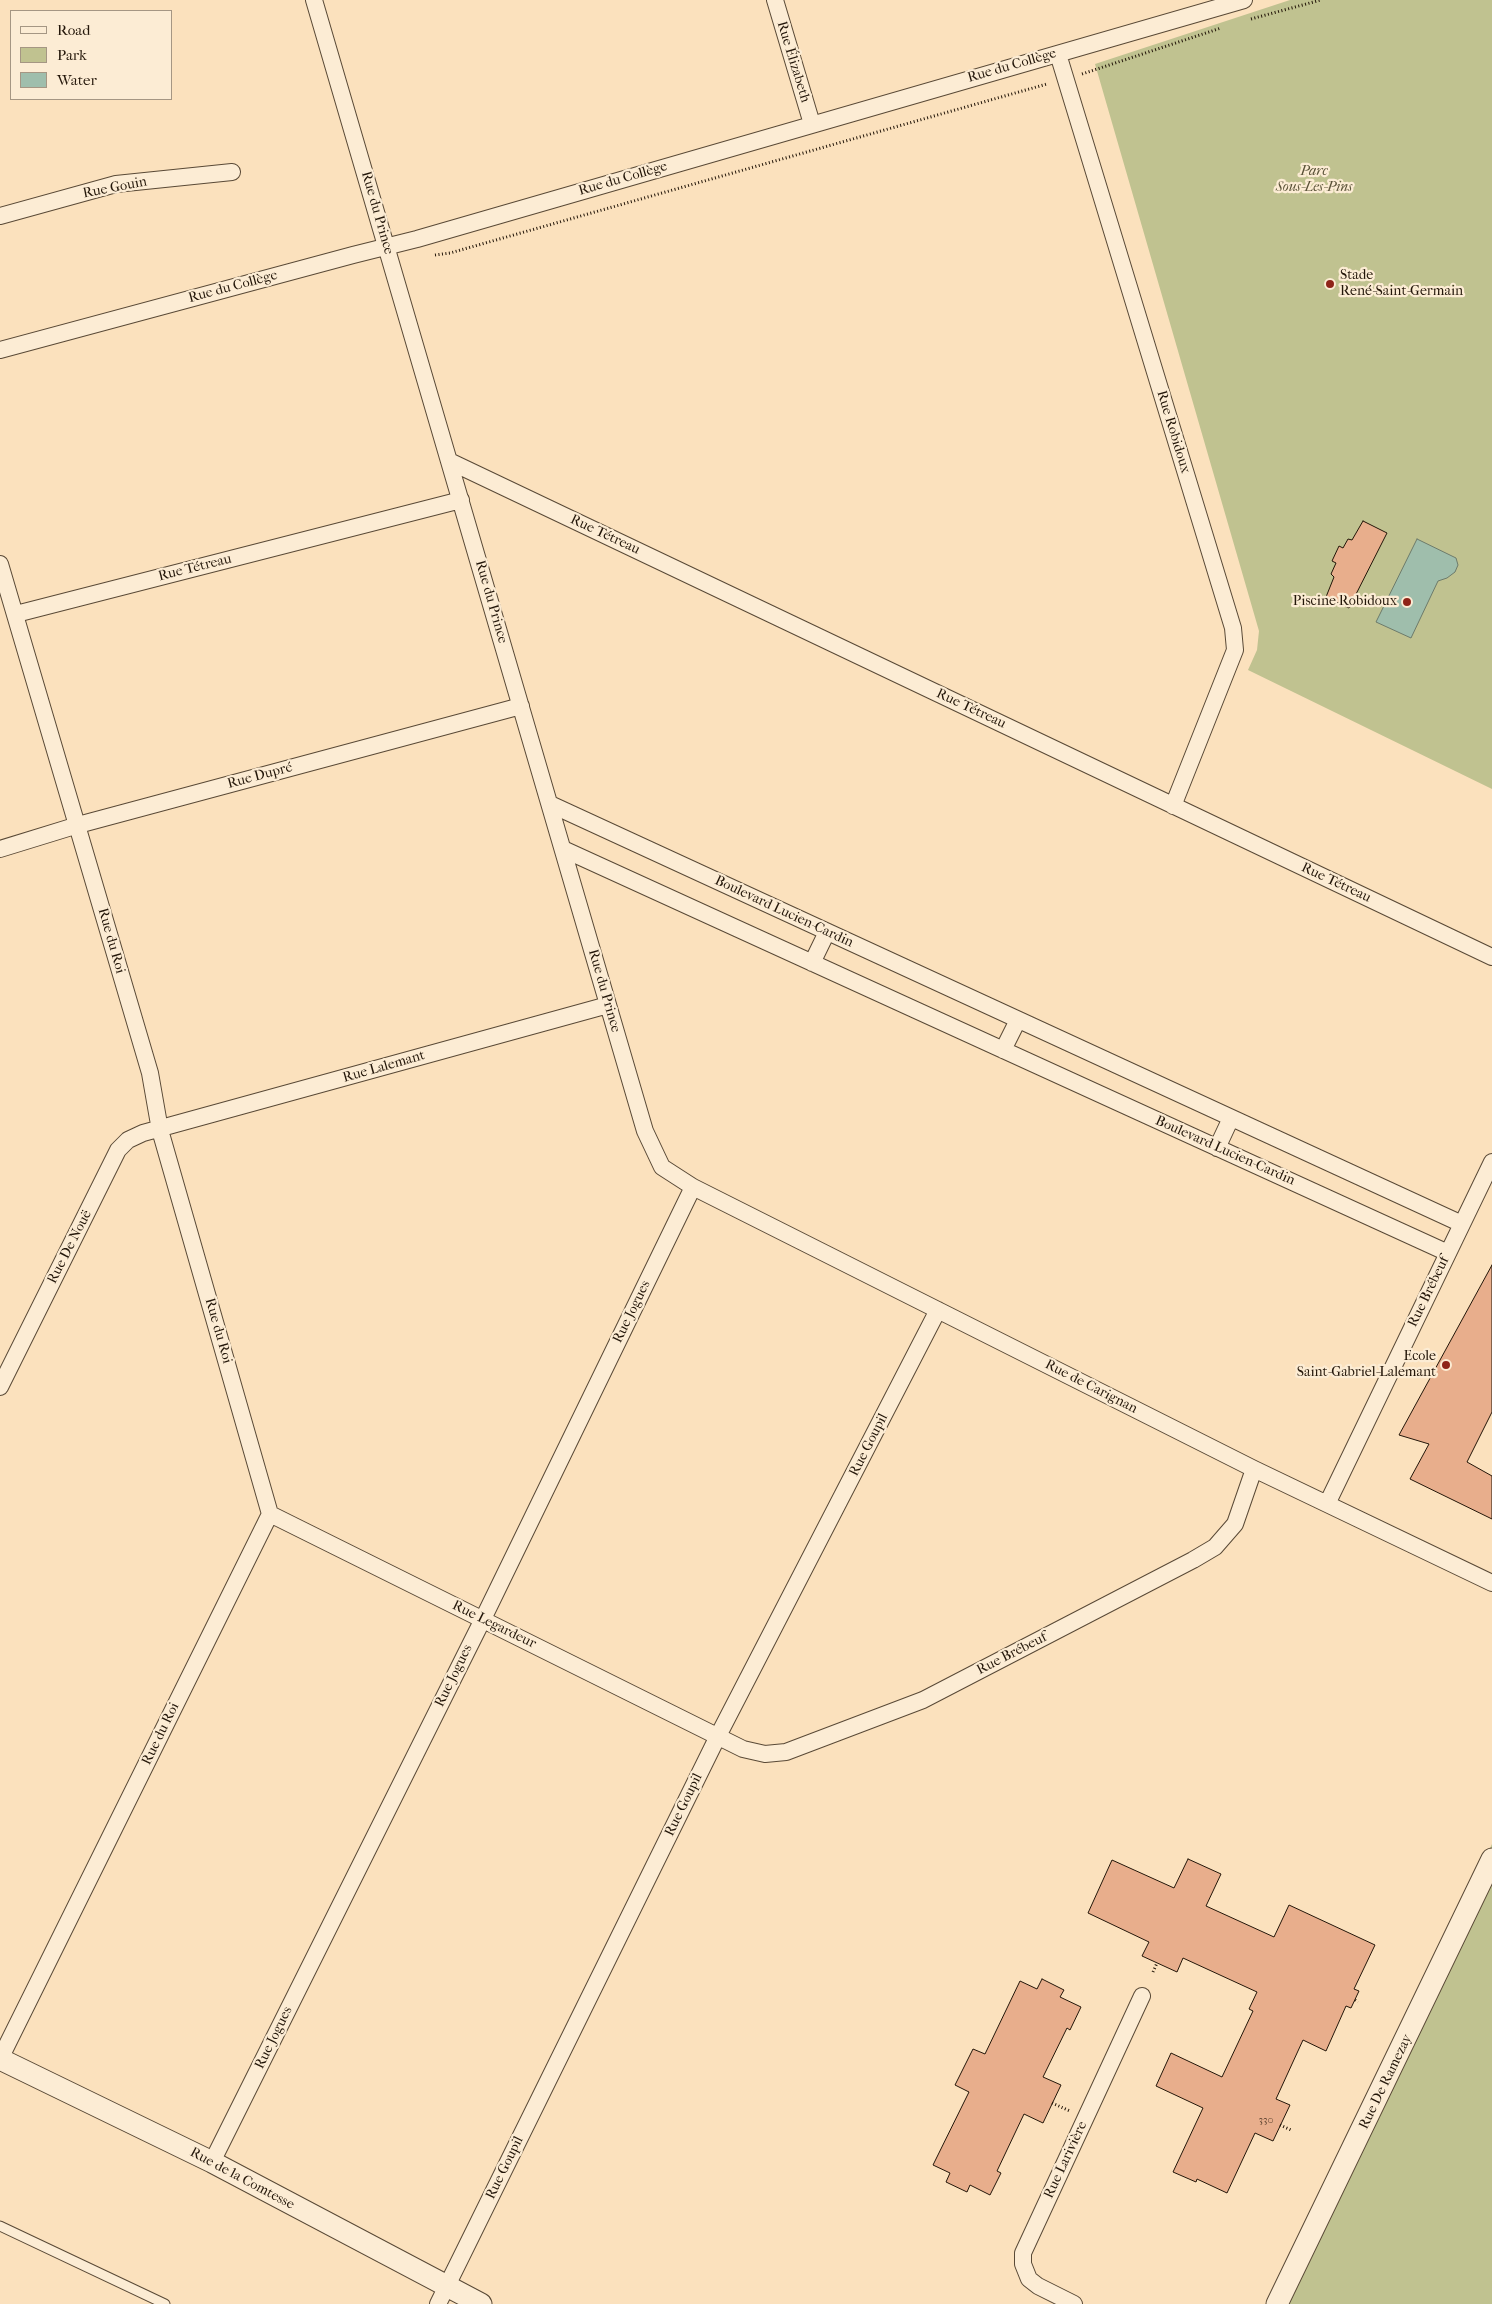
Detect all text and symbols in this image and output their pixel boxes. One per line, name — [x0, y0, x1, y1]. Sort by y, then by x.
legend — [10, 10, 172, 100]
street label: Rue Élizabeth — [773, 19, 813, 105]
text: Road — [57, 21, 90, 39]
street label: Rue du Collège — [966, 45, 1058, 87]
text: Park — [57, 46, 87, 64]
text: Water — [57, 71, 97, 89]
street label: Rue du Collège — [577, 158, 669, 200]
park label: Parc Sous-Les-Pins — [1276, 164, 1352, 196]
street label: Rue du Prince — [357, 169, 397, 257]
street label: Rue Gouin — [82, 174, 148, 202]
street label: Rue du Collège — [187, 267, 279, 307]
place label: Stade René-Saint-Germain — [1340, 268, 1463, 300]
marker: Stade René-Saint-Germain — [1324, 278, 1336, 290]
street label: Rue Robidoux — [1152, 388, 1194, 476]
street label: Rue Tétreau — [567, 512, 643, 558]
street label: Rue Tétreau — [157, 551, 233, 585]
street label: Rue du Prince — [471, 558, 511, 646]
place label: Piscine Robidoux — [1293, 594, 1397, 610]
marker: Piscine Robidoux — [1401, 596, 1413, 608]
street label: Rue Tétreau — [933, 686, 1009, 732]
street label: Rue Dupré — [226, 759, 294, 793]
street label: Rue Tétreau — [1298, 860, 1374, 906]
street label: Boulevard Lucien-Cardin — [712, 872, 856, 952]
street label: Rue du Roi — [94, 906, 128, 976]
street label: Rue du Prince — [584, 947, 624, 1035]
street label: Rue Lalemant — [341, 1047, 427, 1087]
street label: Boulevard Lucien-Cardin — [1153, 1113, 1297, 1189]
street label: Rue De Nouë — [44, 1207, 96, 1287]
street label: Rue Brébeuf — [1405, 1254, 1453, 1330]
street label: Rue Jogues — [610, 1278, 654, 1346]
street label: Rue du Roi — [201, 1296, 235, 1366]
place label: Ecole Saint-Gabriel-Lalemant — [1297, 1349, 1436, 1381]
street label: Rue de Carignan — [1042, 1356, 1140, 1418]
marker: Ecole Saint-Gabriel-Lalemant — [1440, 1359, 1452, 1371]
street label: Rue Goupil — [846, 1411, 892, 1479]
street label: Rue Legardeur — [449, 1597, 539, 1653]
street label: Rue Brébeuf — [974, 1629, 1050, 1679]
street label: Rue Jogues — [432, 1642, 476, 1710]
street label: Rue du Roi — [139, 1700, 183, 1768]
street label: Rue Goupil — [662, 1771, 706, 1839]
street label: Rue Jogues — [252, 2004, 296, 2072]
street label: Rue De Ramezay — [1356, 2032, 1416, 2132]
house number: 330 — [1258, 2113, 1274, 2127]
street label: Rue Larivière — [1041, 2119, 1091, 2201]
street label: Rue Goupil — [483, 2134, 527, 2202]
street label: Rue de la Comtesse — [187, 2144, 297, 2214]

